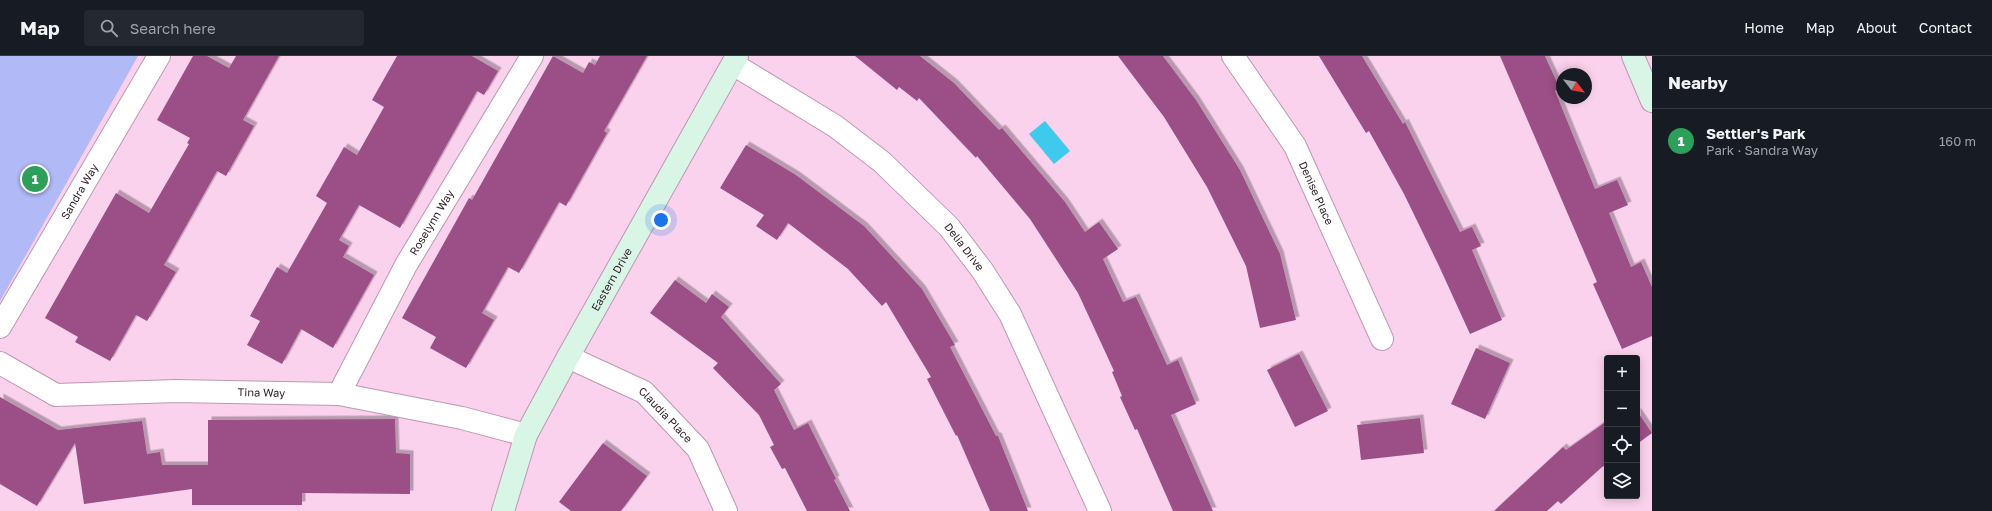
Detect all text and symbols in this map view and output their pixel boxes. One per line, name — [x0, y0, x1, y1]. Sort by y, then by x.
search box — [84, 10, 364, 46]
text: Map — [20, 16, 60, 39]
icon: search — [98, 17, 120, 39]
text: Search here — [130, 19, 216, 37]
text: Home — [1744, 19, 1784, 36]
text: Map — [1806, 19, 1834, 36]
text: About — [1856, 19, 1897, 36]
text: Contact — [1919, 19, 1972, 36]
north arrow — [1556, 68, 1592, 104]
text: Nearby — [1668, 72, 1728, 93]
text: Settler's Park — [1706, 124, 1806, 142]
text: 1 — [1678, 133, 1684, 149]
text: 160 m — [1939, 133, 1976, 149]
text: Park · Sandra Way — [1706, 142, 1818, 158]
street label: Denise Place — [1297, 159, 1337, 227]
street label: Sandra Way — [58, 161, 100, 221]
pin: 1 — [22, 164, 48, 194]
street label: Roselynn Way — [406, 187, 456, 257]
your location — [651, 210, 671, 230]
street label: Delia Drive — [942, 220, 987, 273]
street label: Eastern Drive — [588, 245, 634, 313]
map controls — [1604, 355, 1640, 499]
button: + — [1604, 355, 1640, 391]
street label: Claudia Place — [637, 384, 695, 445]
street label: Tina Way — [237, 385, 285, 399]
button: − — [1604, 391, 1640, 427]
button: locate — [1604, 427, 1640, 463]
button: layers — [1604, 463, 1640, 499]

